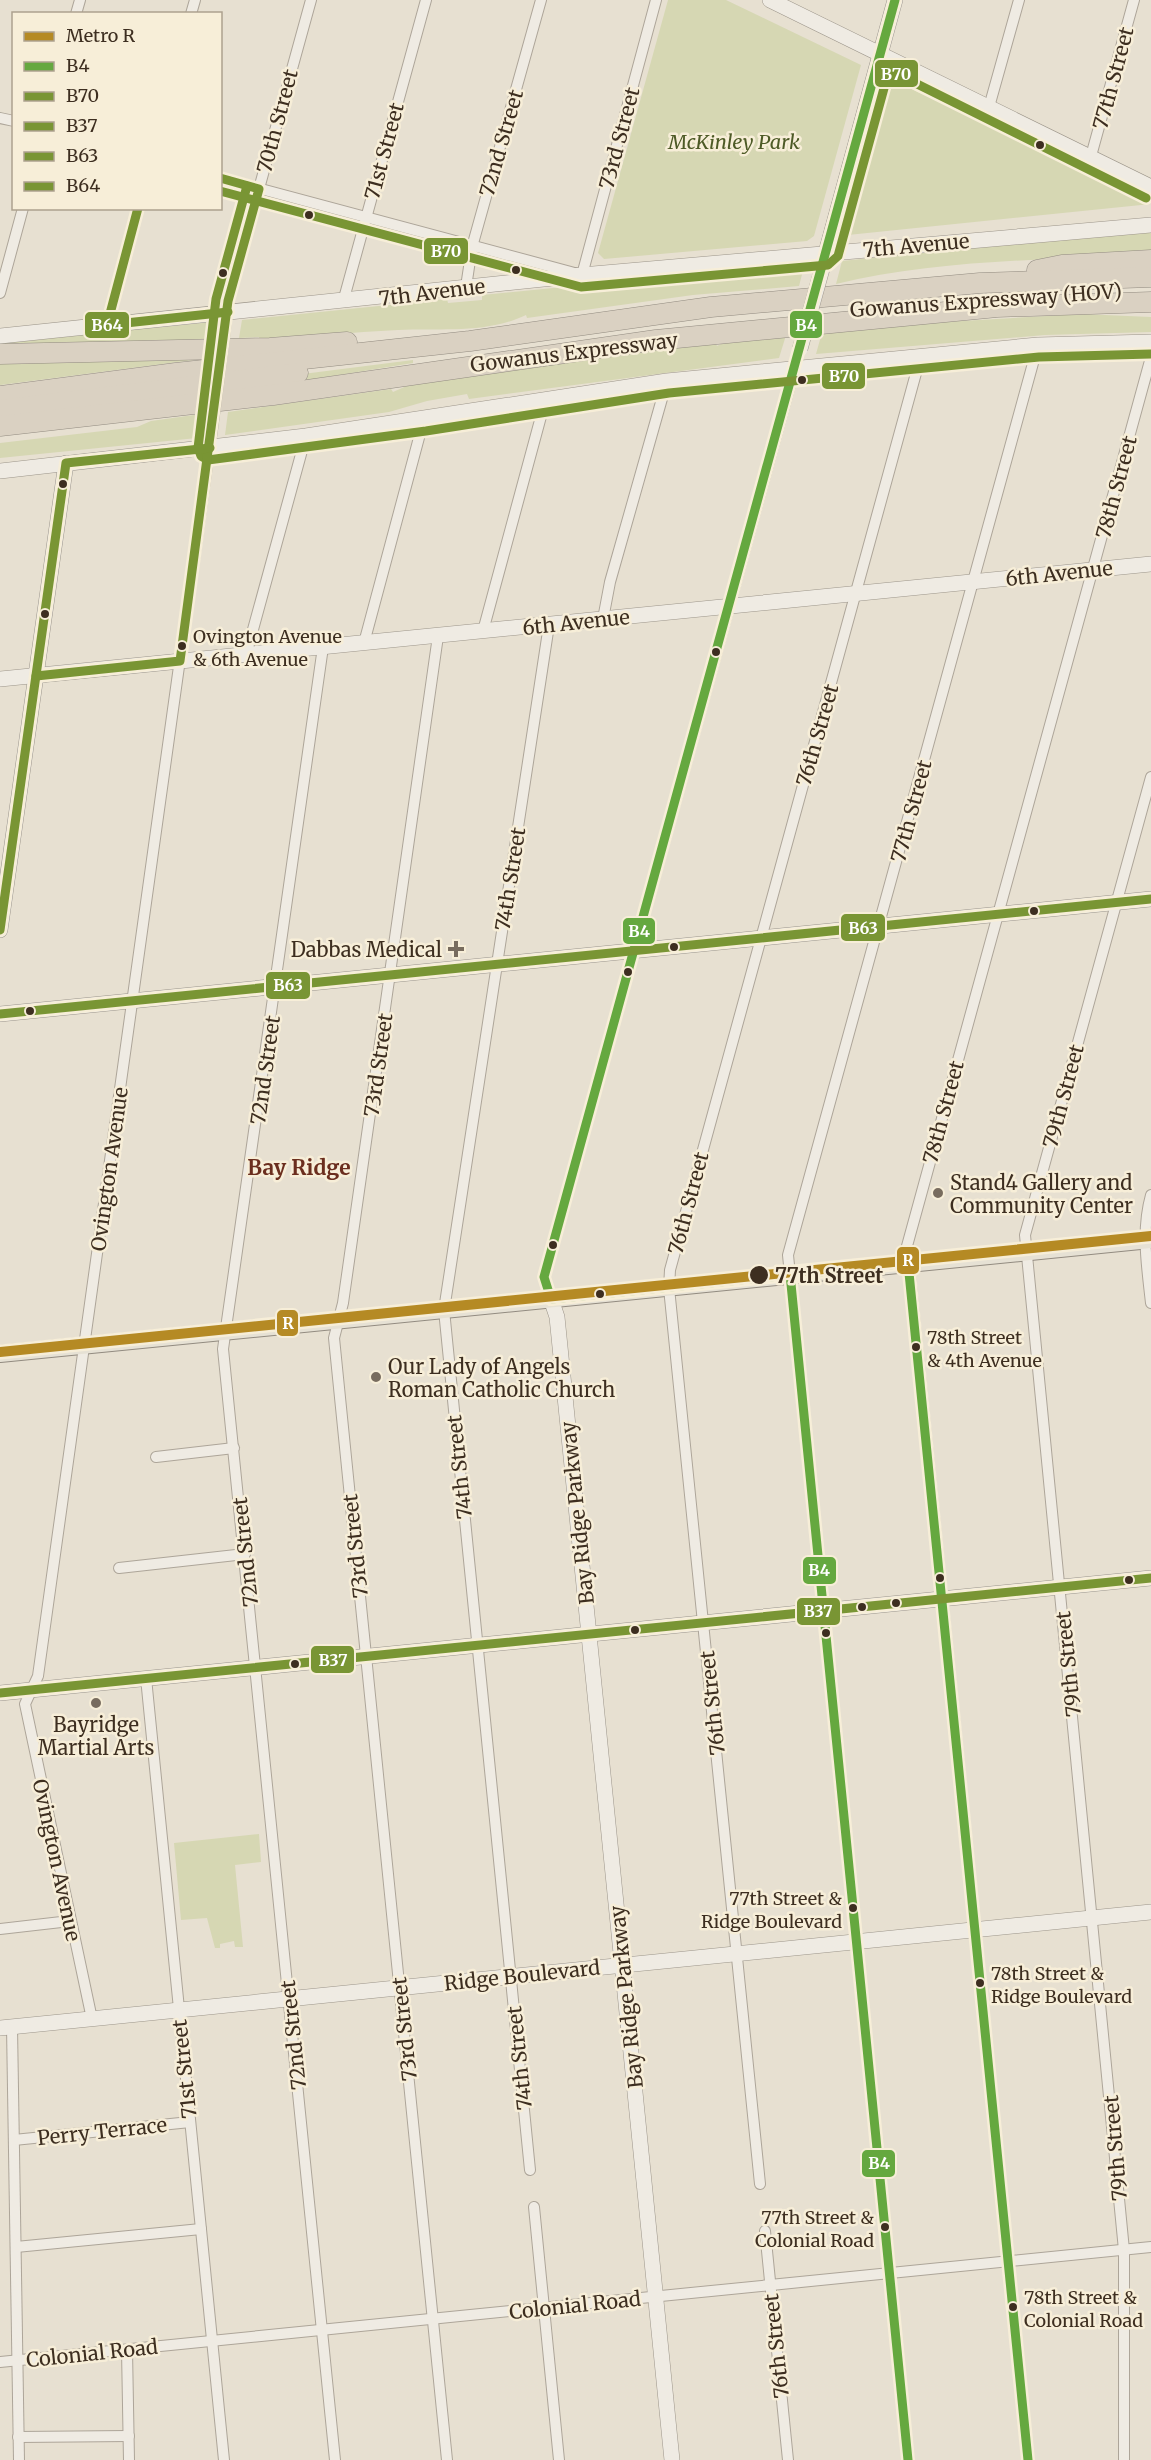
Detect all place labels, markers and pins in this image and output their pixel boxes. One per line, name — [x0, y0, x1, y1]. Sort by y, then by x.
unlabelled marker — [1034, 139, 1046, 151]
unlabelled marker — [303, 209, 315, 221]
unlabelled marker — [510, 264, 522, 276]
unlabelled marker — [217, 267, 229, 279]
unlabelled marker — [796, 374, 808, 386]
unlabelled marker — [57, 478, 69, 490]
unlabelled marker — [39, 608, 51, 620]
place label: Ovington Avenue & 6th Avenue — [193, 625, 342, 671]
marker: Ovington Avenue & 6th Avenue — [176, 640, 188, 652]
unlabelled marker — [710, 646, 722, 658]
unlabelled marker — [1028, 905, 1040, 917]
place label: Dabbas Medical — [291, 937, 442, 962]
marker: Dabbas Medical — [447, 940, 465, 958]
unlabelled marker — [668, 941, 680, 953]
unlabelled marker — [622, 966, 634, 978]
unlabelled marker — [24, 1005, 36, 1017]
place label: Stand4 Gallery and Community Center — [950, 1170, 1133, 1218]
marker: Stand4 Gallery and Community Center — [931, 1186, 945, 1200]
unlabelled marker — [547, 1239, 559, 1251]
place label: 77th Street — [775, 1263, 883, 1288]
marker: 77th Street — [748, 1264, 770, 1286]
unlabelled marker — [594, 1288, 606, 1300]
place label: 78th Street & 4th Avenue — [927, 1326, 1042, 1372]
marker: 78th Street & 4th Avenue — [910, 1341, 922, 1353]
place label: Our Lady of Angels Roman Catholic Church — [388, 1354, 615, 1402]
marker: Our Lady of Angels Roman Catholic Church — [369, 1370, 383, 1384]
unlabelled marker — [934, 1572, 946, 1584]
unlabelled marker — [1123, 1574, 1135, 1586]
unlabelled marker — [890, 1597, 902, 1609]
unlabelled marker — [856, 1601, 868, 1613]
unlabelled marker — [629, 1624, 641, 1636]
unlabelled marker — [820, 1627, 832, 1639]
unlabelled marker — [289, 1658, 301, 1670]
marker: Bayridge Martial Arts — [89, 1696, 103, 1710]
place label: Bayridge Martial Arts — [38, 1712, 154, 1760]
place label: 77th Street & Ridge Boulevard — [701, 1887, 842, 1933]
marker: 77th Street & Ridge Boulevard — [847, 1902, 859, 1914]
place label: 78th Street & Ridge Boulevard — [991, 1962, 1132, 2008]
marker: 78th Street & Ridge Boulevard — [974, 1977, 986, 1989]
place label: 77th Street & Colonial Road — [755, 2206, 874, 2252]
marker: 77th Street & Colonial Road — [879, 2221, 891, 2233]
place label: 78th Street & Colonial Road — [1024, 2286, 1143, 2332]
marker: 78th Street & Colonial Road — [1007, 2301, 1019, 2313]

